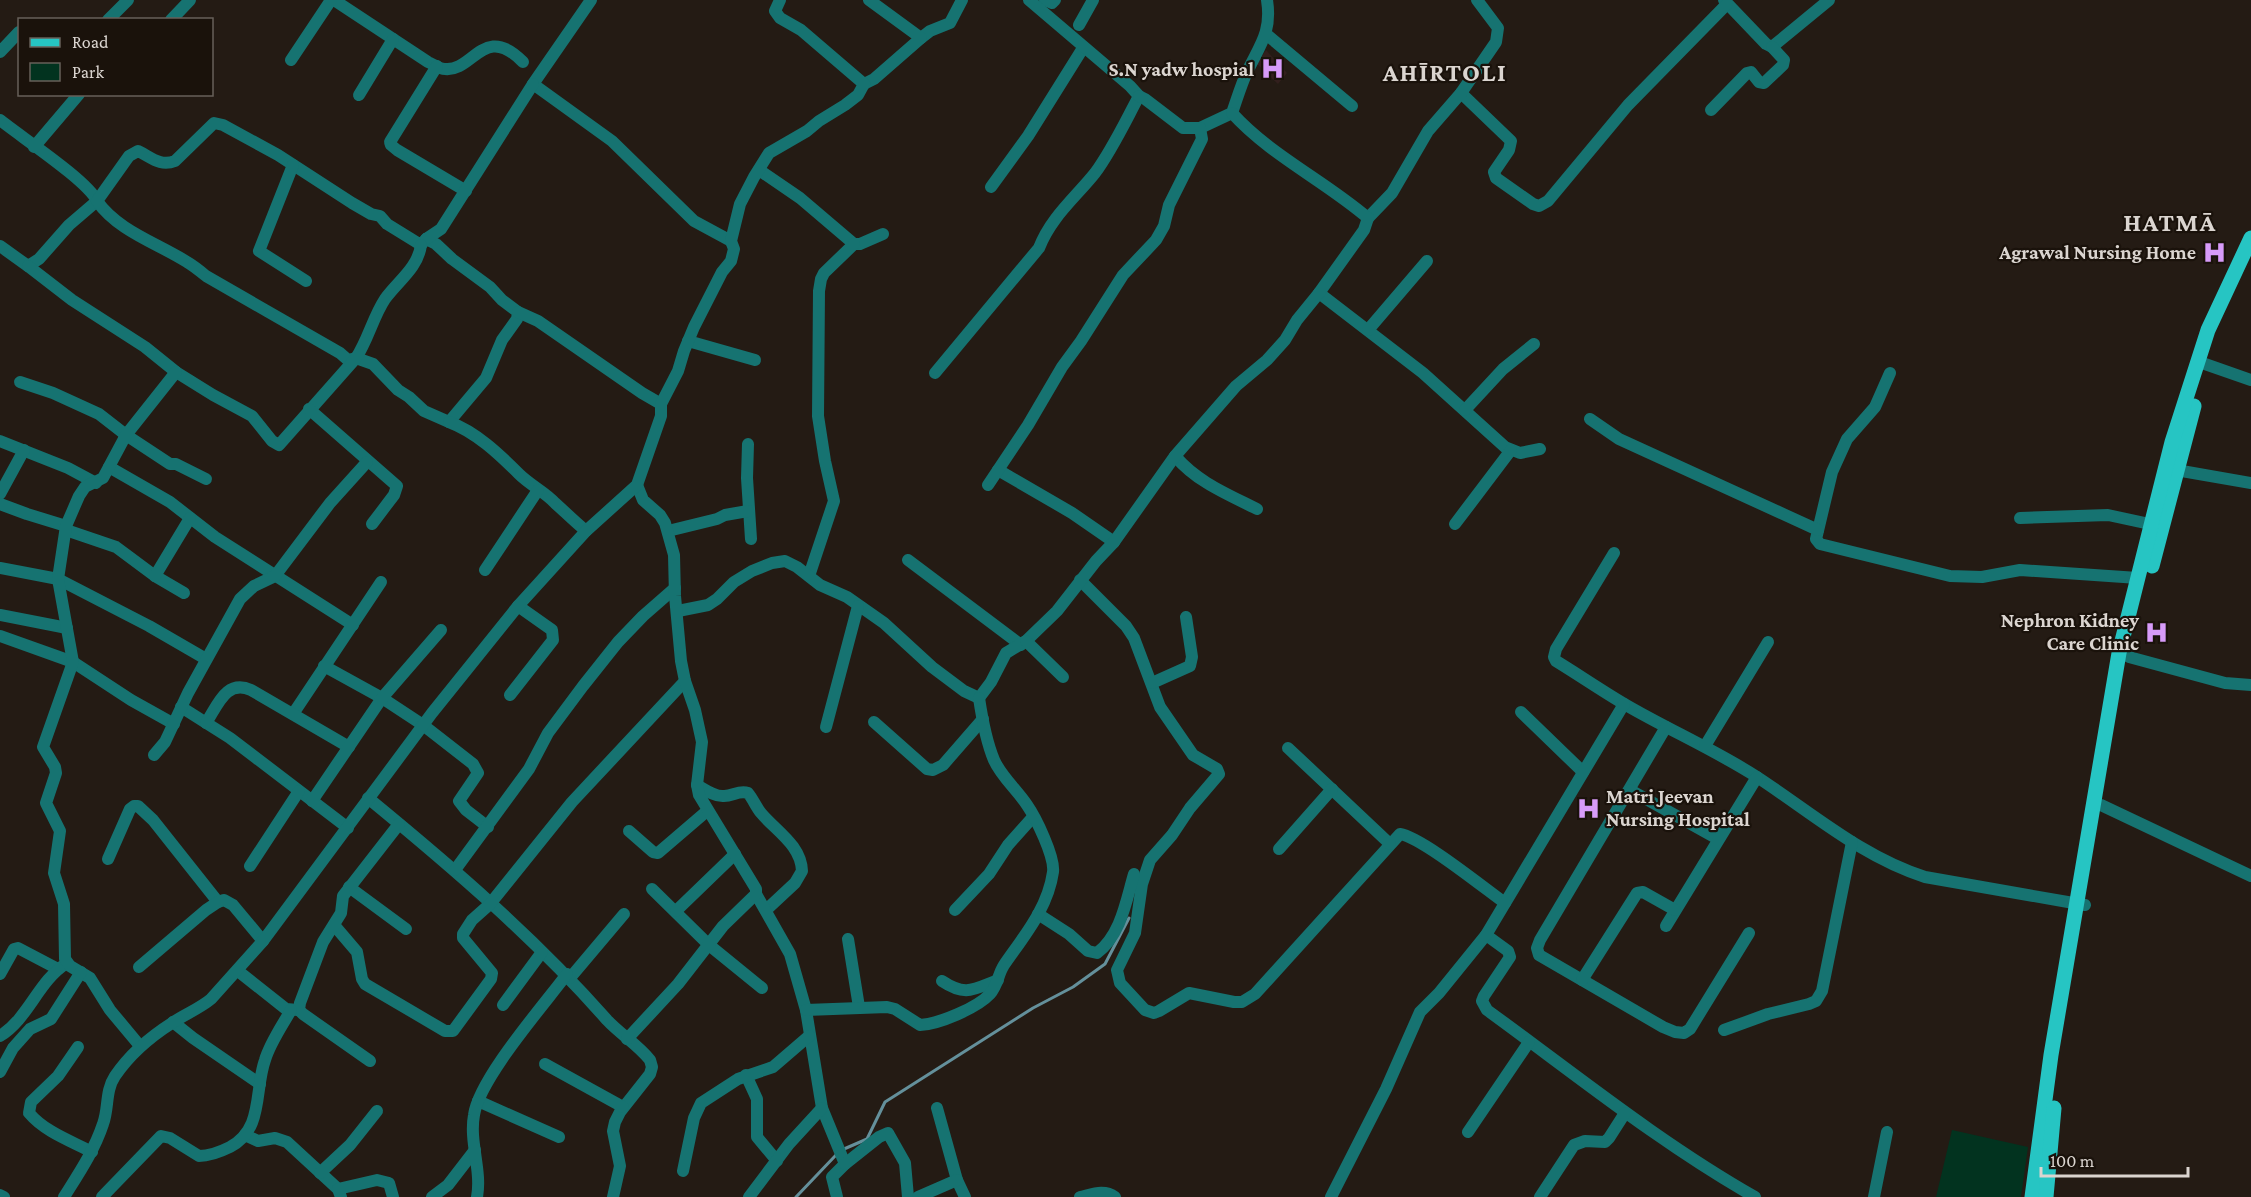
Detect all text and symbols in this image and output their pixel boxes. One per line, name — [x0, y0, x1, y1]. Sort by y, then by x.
legend — [18, 18, 213, 96]
text: Road — [72, 32, 109, 52]
hospital icon: S.N yadw hospial — [1259, 56, 1285, 82]
place label: S.N yadw hospial — [1109, 58, 1254, 80]
district label: AHĪRTOLI — [1382, 58, 1507, 87]
text: Park — [72, 62, 104, 82]
district label: HATMĀ — [2123, 208, 2217, 237]
hospital icon: Agrawal Nursing Home — [2201, 239, 2227, 265]
place label: Agrawal Nursing Home — [1998, 241, 2196, 263]
place label: Nephron Kidney Care Clinic — [2001, 609, 2139, 654]
hospital icon: Nephron Kidney Care Clinic — [2144, 619, 2170, 645]
place label: Matri Jeevan Nursing Hospital — [1606, 785, 1750, 830]
hospital icon: Matri Jeevan Nursing Hospital — [1575, 795, 1601, 821]
scale bar — [2041, 1140, 2188, 1178]
text: 100 m — [2050, 1151, 2095, 1171]

